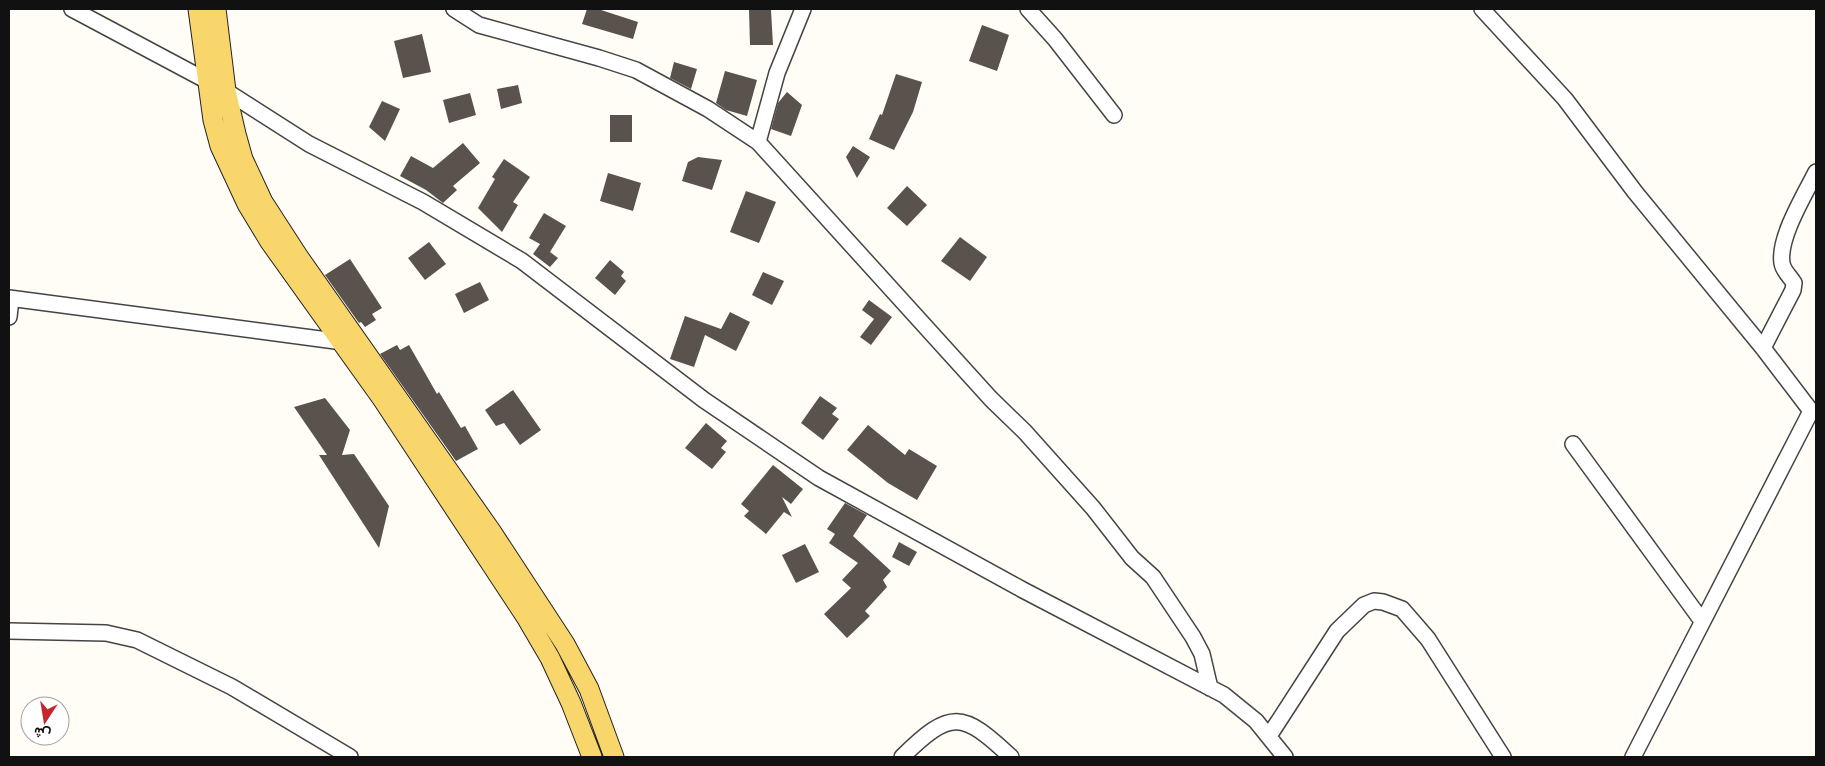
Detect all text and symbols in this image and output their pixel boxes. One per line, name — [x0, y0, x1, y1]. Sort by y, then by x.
north arrow — [20, 696, 70, 746]
text: ش — [32, 723, 52, 744]

